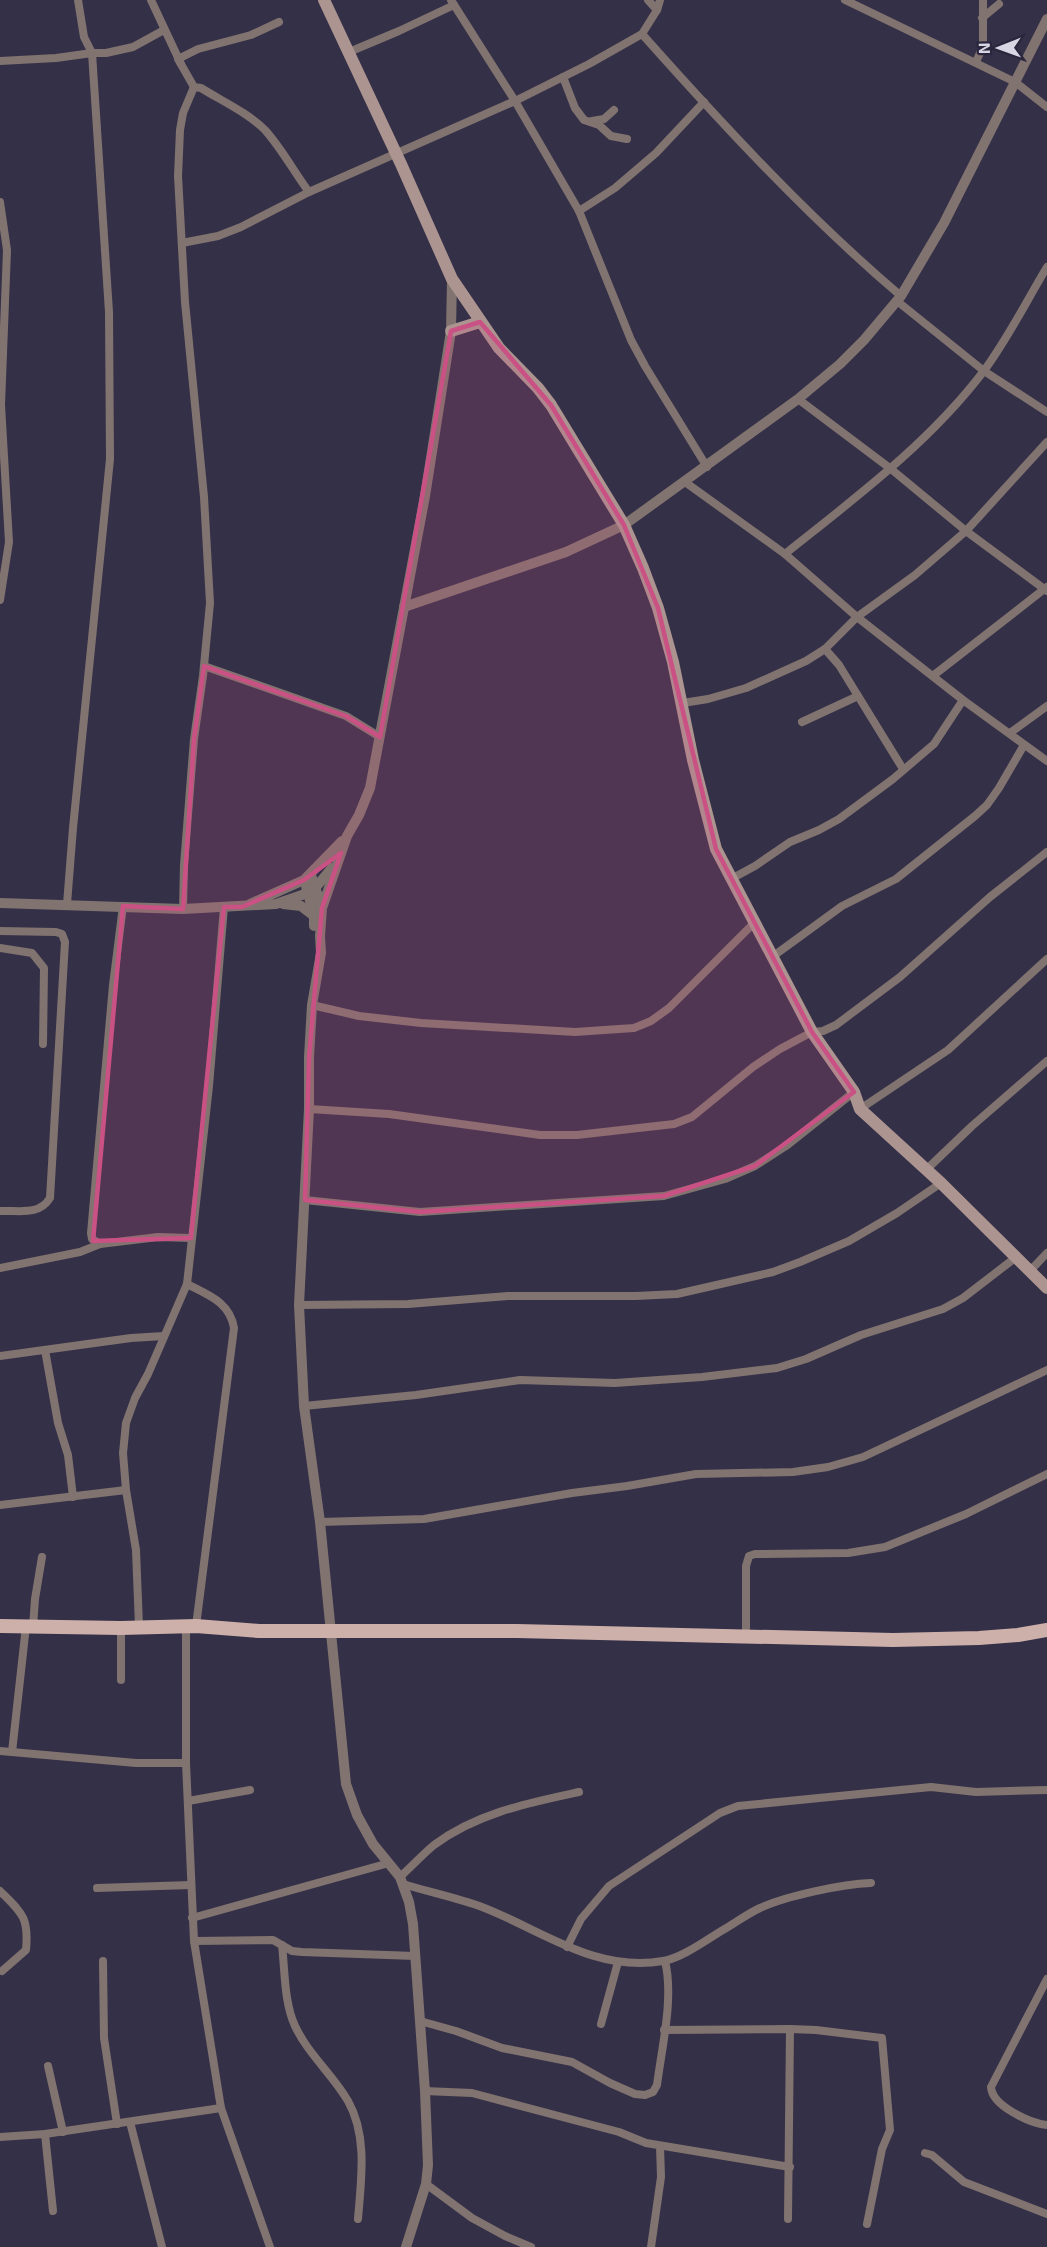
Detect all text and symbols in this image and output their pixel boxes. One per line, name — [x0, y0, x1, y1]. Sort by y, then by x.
north arrow — [969, 18, 1029, 78]
text: N — [974, 42, 993, 54]

